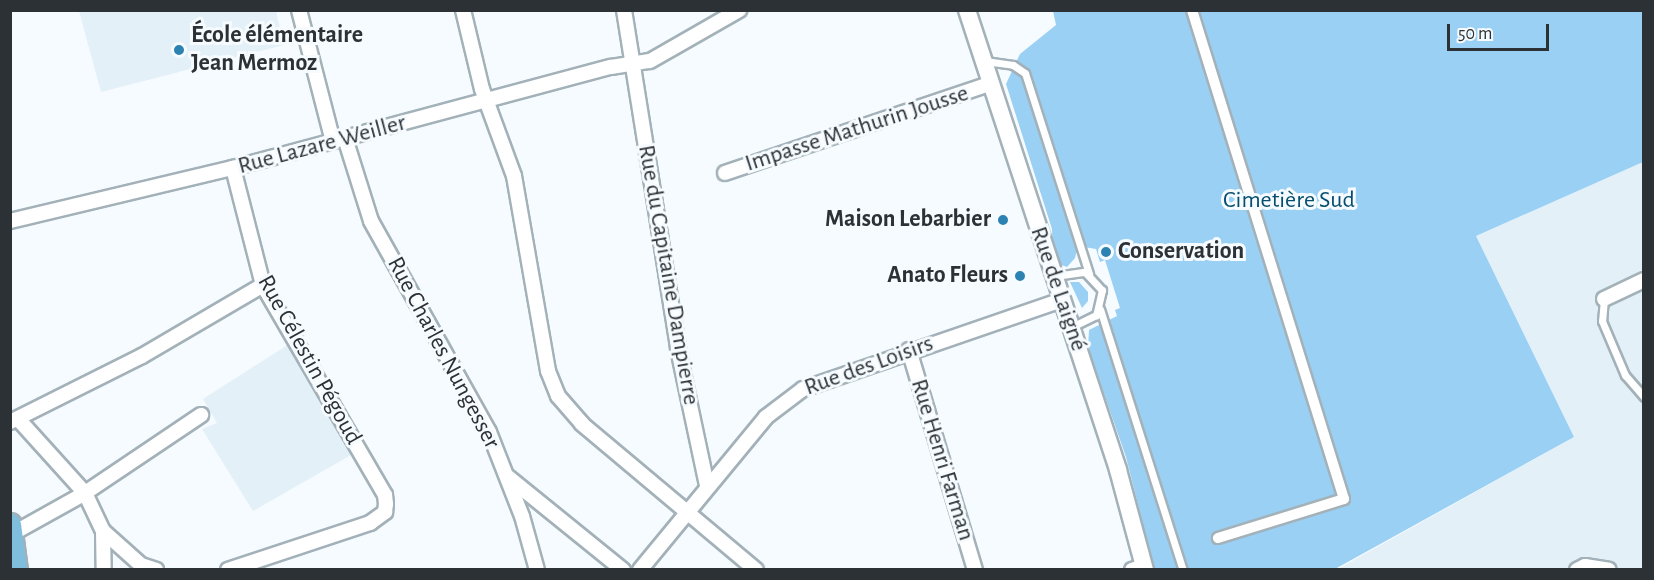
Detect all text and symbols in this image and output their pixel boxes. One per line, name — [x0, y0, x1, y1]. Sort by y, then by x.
scale bar — [1450, 12, 1552, 50]
place label: École élémentaire Jean Mermoz — [191, 22, 363, 78]
text: 50 m — [1458, 25, 1492, 43]
marker: École élémentaire Jean Mermoz — [172, 43, 186, 57]
street label: Impasse Mathurin Jousse — [742, 79, 972, 179]
street label: Rue Lazare Weiller — [235, 109, 409, 181]
street label: Rue du Capitaine Dampierre — [631, 143, 705, 407]
park label: Cimetière Sud — [1223, 187, 1355, 215]
place label: Maison Lebarbier — [825, 206, 991, 234]
marker: Maison Lebarbier — [996, 213, 1010, 227]
street label: Rue de Laigné — [1023, 223, 1093, 355]
place label: Conservation — [1118, 238, 1244, 266]
marker: Conservation — [1099, 245, 1113, 259]
street label: Rue Charles Nungesser — [380, 252, 506, 454]
place label: Anato Fleurs — [887, 262, 1008, 290]
marker: Anato Fleurs — [1013, 269, 1027, 283]
street label: Rue Célestin Pégoud — [251, 270, 367, 450]
street label: Rue des Loisirs — [801, 329, 937, 403]
street label: Rue Henri Farman — [904, 376, 980, 544]

